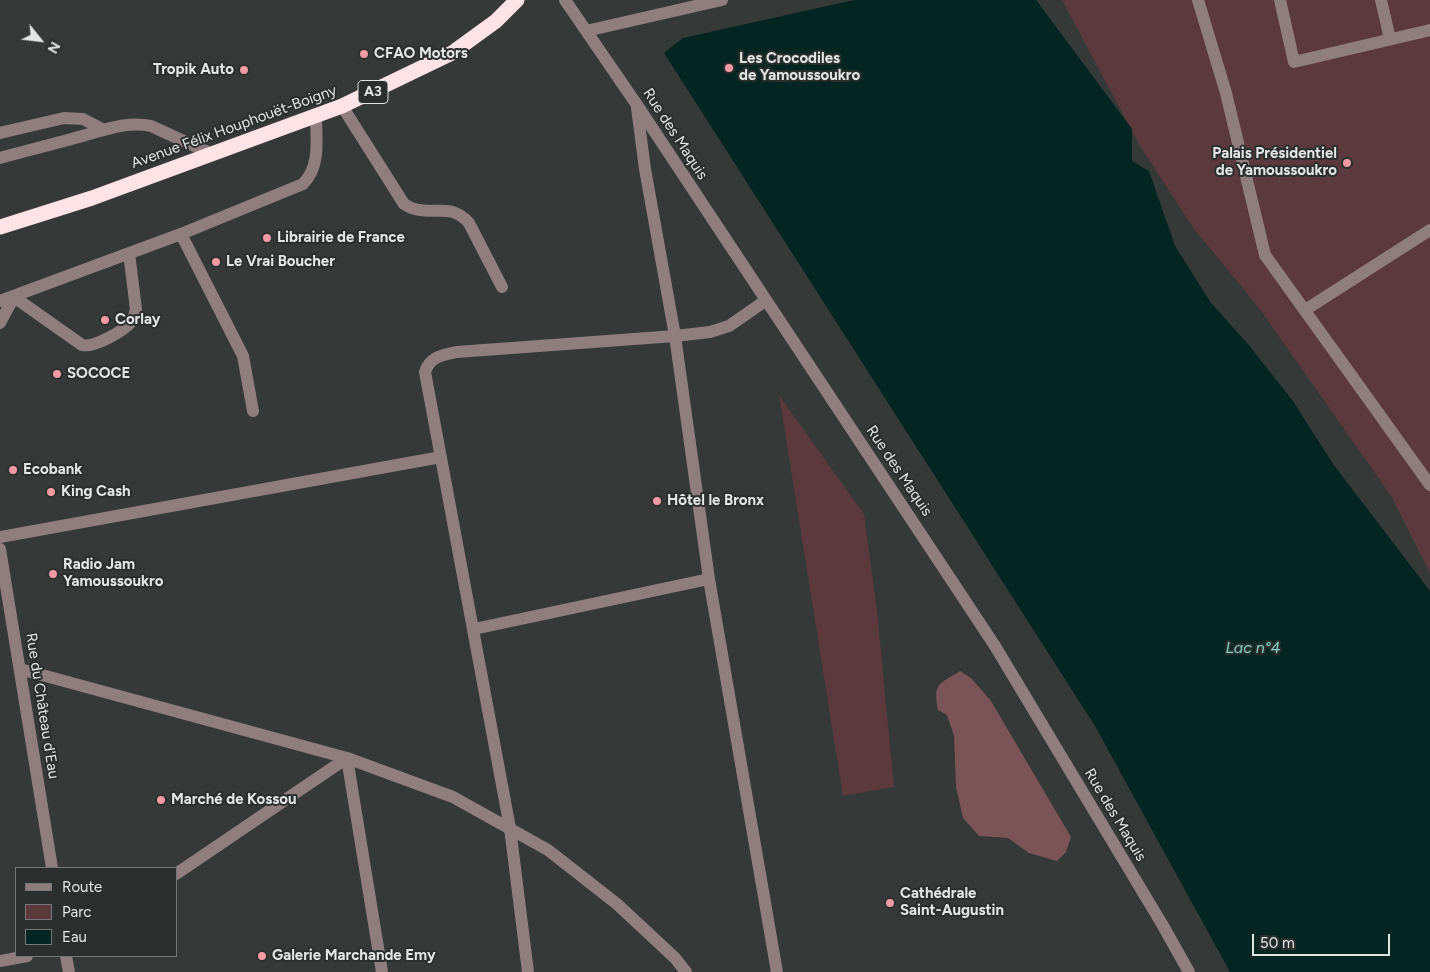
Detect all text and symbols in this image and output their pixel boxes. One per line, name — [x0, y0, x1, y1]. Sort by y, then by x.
north arrow — [15, 15, 65, 65]
text: N — [44, 39, 64, 56]
place label: CFAO Motors — [374, 45, 468, 63]
marker: CFAO Motors — [358, 48, 370, 60]
place label: Les Crocodiles de Yamoussoukro — [739, 50, 860, 85]
place label: Tropik Auto — [153, 61, 234, 79]
marker: Les Crocodiles de Yamoussoukro — [723, 62, 735, 74]
marker: Tropik Auto — [238, 64, 250, 76]
road number: A3 — [358, 80, 388, 104]
street label: Avenue Félix Houphouët-Boigny — [129, 81, 339, 173]
street label: Rue des Maquis — [639, 85, 711, 183]
place label: Palais Présidentiel de Yamoussoukro — [1212, 145, 1337, 180]
marker: Palais Présidentiel de Yamoussoukro — [1341, 157, 1353, 169]
place label: Librairie de France — [277, 229, 405, 247]
marker: Librairie de France — [261, 232, 273, 244]
place label: Le Vrai Boucher — [226, 253, 335, 271]
marker: Le Vrai Boucher — [210, 256, 222, 268]
place label: Corlay — [115, 311, 160, 329]
marker: Corlay — [99, 314, 111, 326]
place label: SOCOCE — [67, 365, 130, 383]
marker: SOCOCE — [51, 368, 63, 380]
street label: Rue des Maquis — [862, 422, 936, 520]
place label: Ecobank — [23, 461, 82, 479]
marker: Ecobank — [7, 464, 19, 476]
place label: King Cash — [61, 483, 130, 501]
marker: King Cash — [45, 486, 57, 498]
place label: Hôtel le Bronx — [667, 492, 764, 510]
marker: Hôtel le Bronx — [651, 495, 663, 507]
place label: Radio Jam Yamoussoukro — [63, 556, 163, 591]
marker: Radio Jam Yamoussoukro — [47, 568, 59, 580]
street label: Rue du Château d'Eau — [22, 632, 62, 780]
water label: Lac n°4 — [1225, 638, 1281, 658]
street label: Rue des Maquis — [1080, 765, 1150, 865]
place label: Marché de Kossou — [171, 791, 296, 809]
marker: Marché de Kossou — [155, 794, 167, 806]
legend — [15, 867, 178, 957]
text: Route — [62, 878, 102, 896]
place label: Cathédrale Saint-Augustin — [900, 885, 1004, 920]
marker: Cathédrale Saint-Augustin — [884, 897, 896, 909]
text: Parc — [62, 903, 91, 921]
scale bar — [1255, 924, 1392, 956]
text: Eau — [62, 928, 87, 946]
text: 50 m — [1260, 934, 1295, 952]
place label: Galerie Marchande Emy — [272, 947, 436, 965]
marker: Galerie Marchande Emy — [256, 950, 268, 962]

